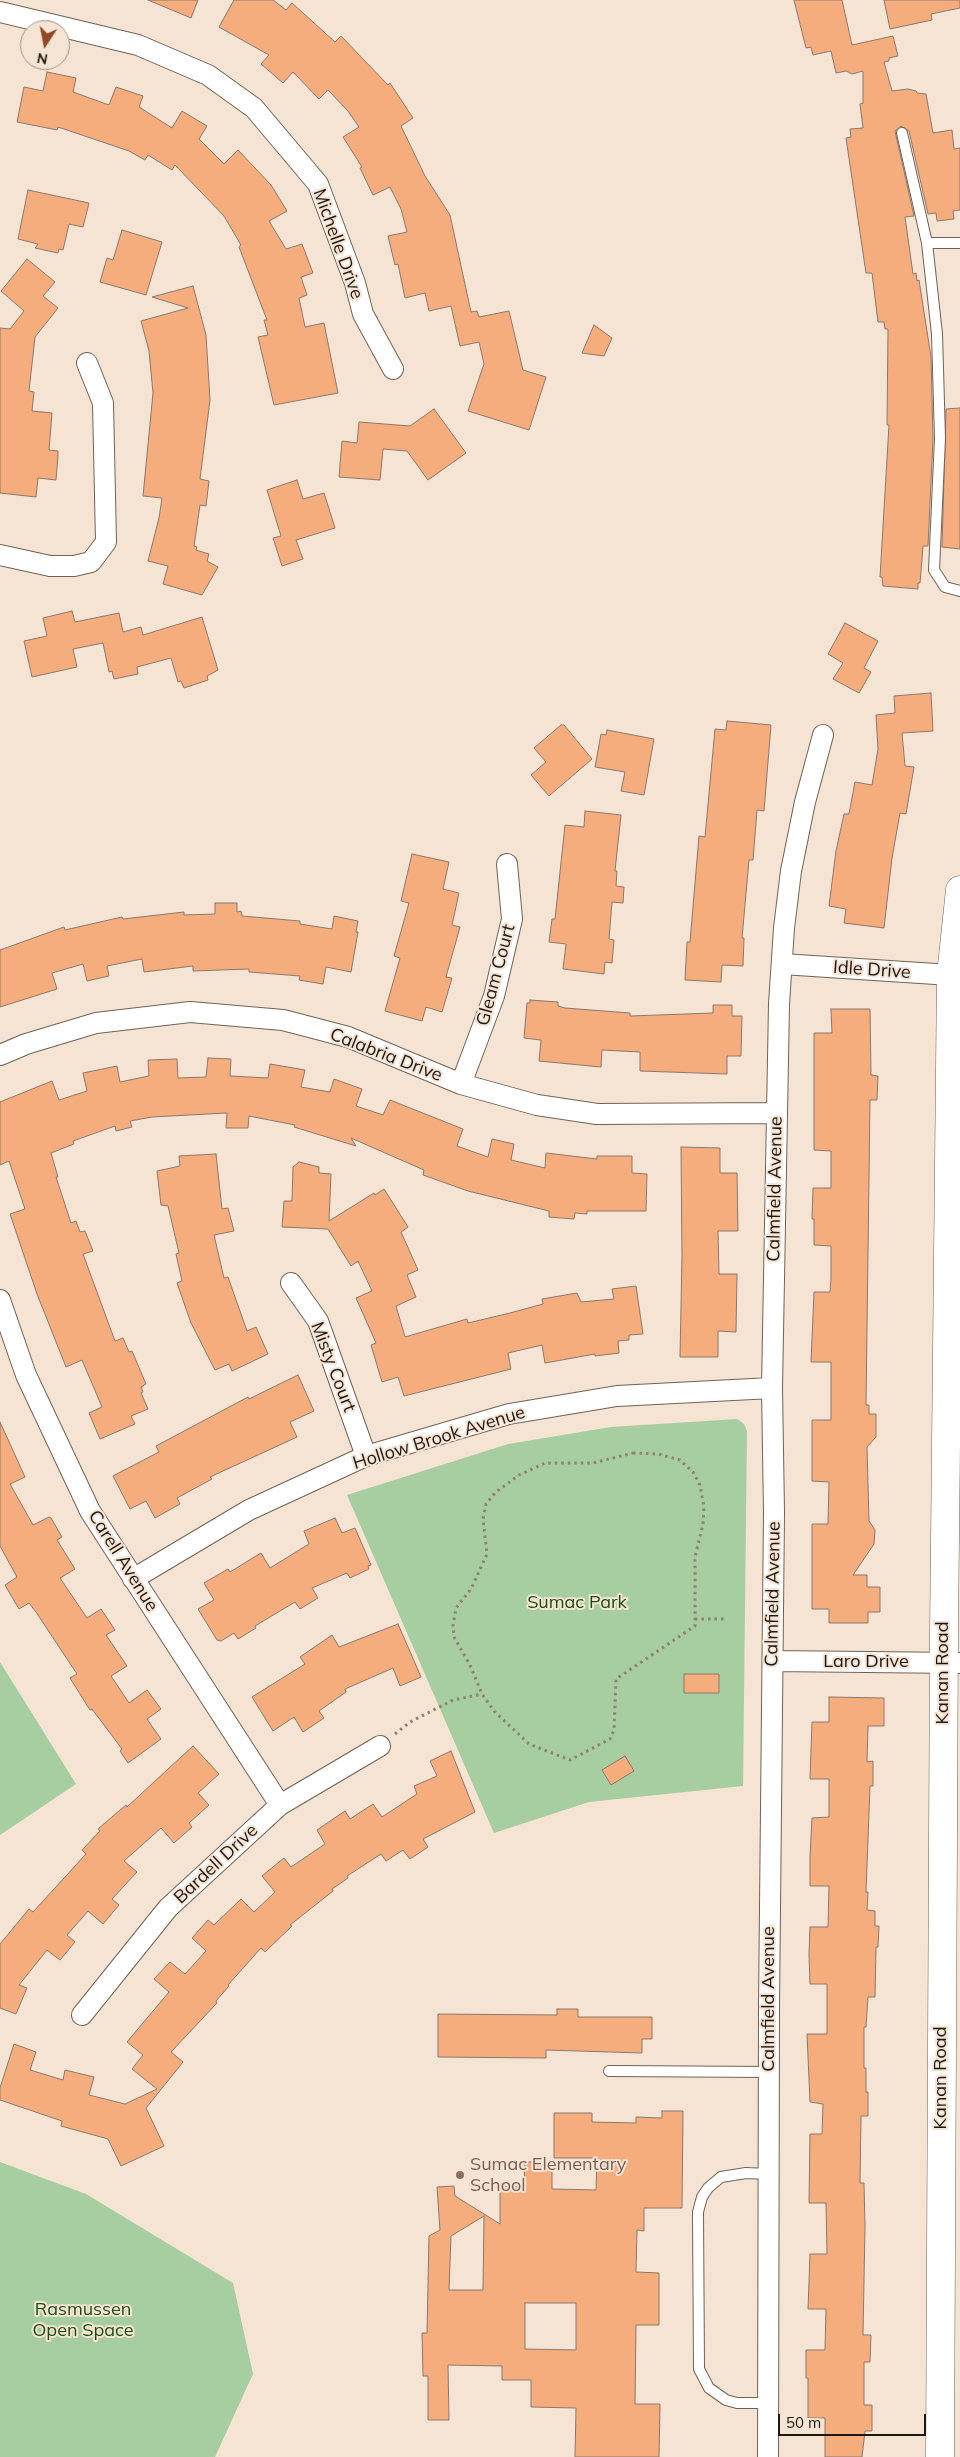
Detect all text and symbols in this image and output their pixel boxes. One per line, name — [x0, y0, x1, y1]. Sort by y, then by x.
north arrow — [20, 20, 70, 70]
text: N — [35, 49, 49, 69]
street label: Michelle Drive — [308, 186, 368, 302]
street label: Gleam Court — [472, 922, 520, 1028]
street label: Idle Drive — [832, 957, 912, 983]
street label: Calabria Drive — [327, 1024, 445, 1086]
street label: Calmfield Avenue — [763, 1116, 787, 1262]
street label: Misty Court — [306, 1319, 360, 1415]
street label: Hollow Brook Avenue — [350, 1402, 528, 1474]
street label: Carell Avenue — [83, 1507, 163, 1615]
street label: Calmfield Avenue — [761, 1521, 785, 1667]
park label: Sumac Park — [527, 1592, 627, 1614]
street label: Kanan Road — [932, 1622, 954, 1724]
street label: Laro Drive — [823, 1651, 909, 1673]
street label: Bardell Drive — [170, 1820, 262, 1908]
street label: Calmfield Avenue — [758, 1926, 780, 2072]
street label: Kanan Road — [930, 2027, 952, 2129]
place label: Sumac Elementary School — [470, 2154, 626, 2196]
marker: Sumac Elementary School — [454, 2169, 466, 2181]
park label: Rasmussen Open Space — [32, 2299, 134, 2342]
scale bar — [780, 2404, 928, 2436]
text: 50 m — [786, 2413, 821, 2432]

